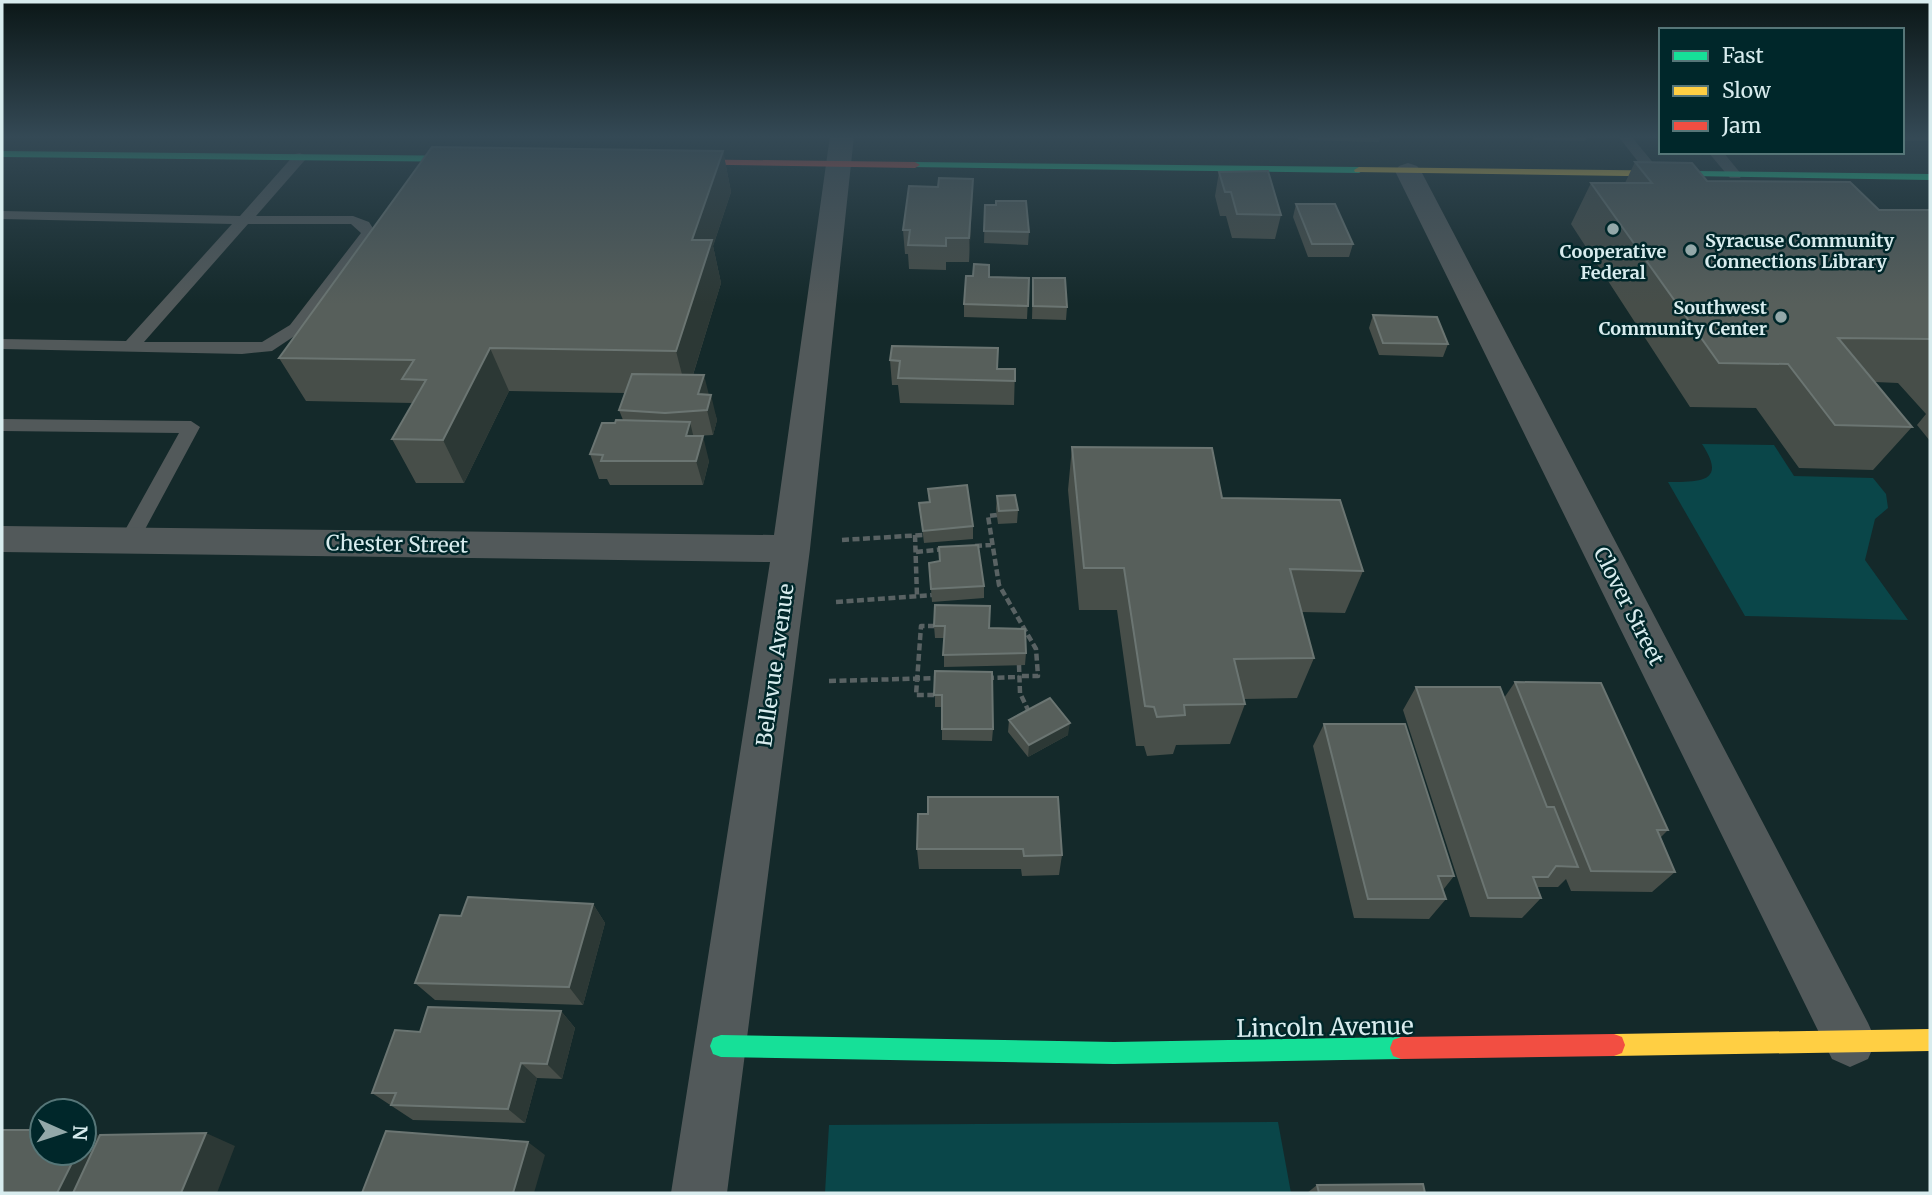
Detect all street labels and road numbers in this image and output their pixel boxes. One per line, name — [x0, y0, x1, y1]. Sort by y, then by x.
street label: Chester Street — [326, 529, 468, 559]
street label: Clover Street — [1588, 542, 1670, 670]
street label: Bellevue Avenue — [750, 582, 800, 748]
street label: Lincoln Avenue — [1236, 1010, 1414, 1044]

